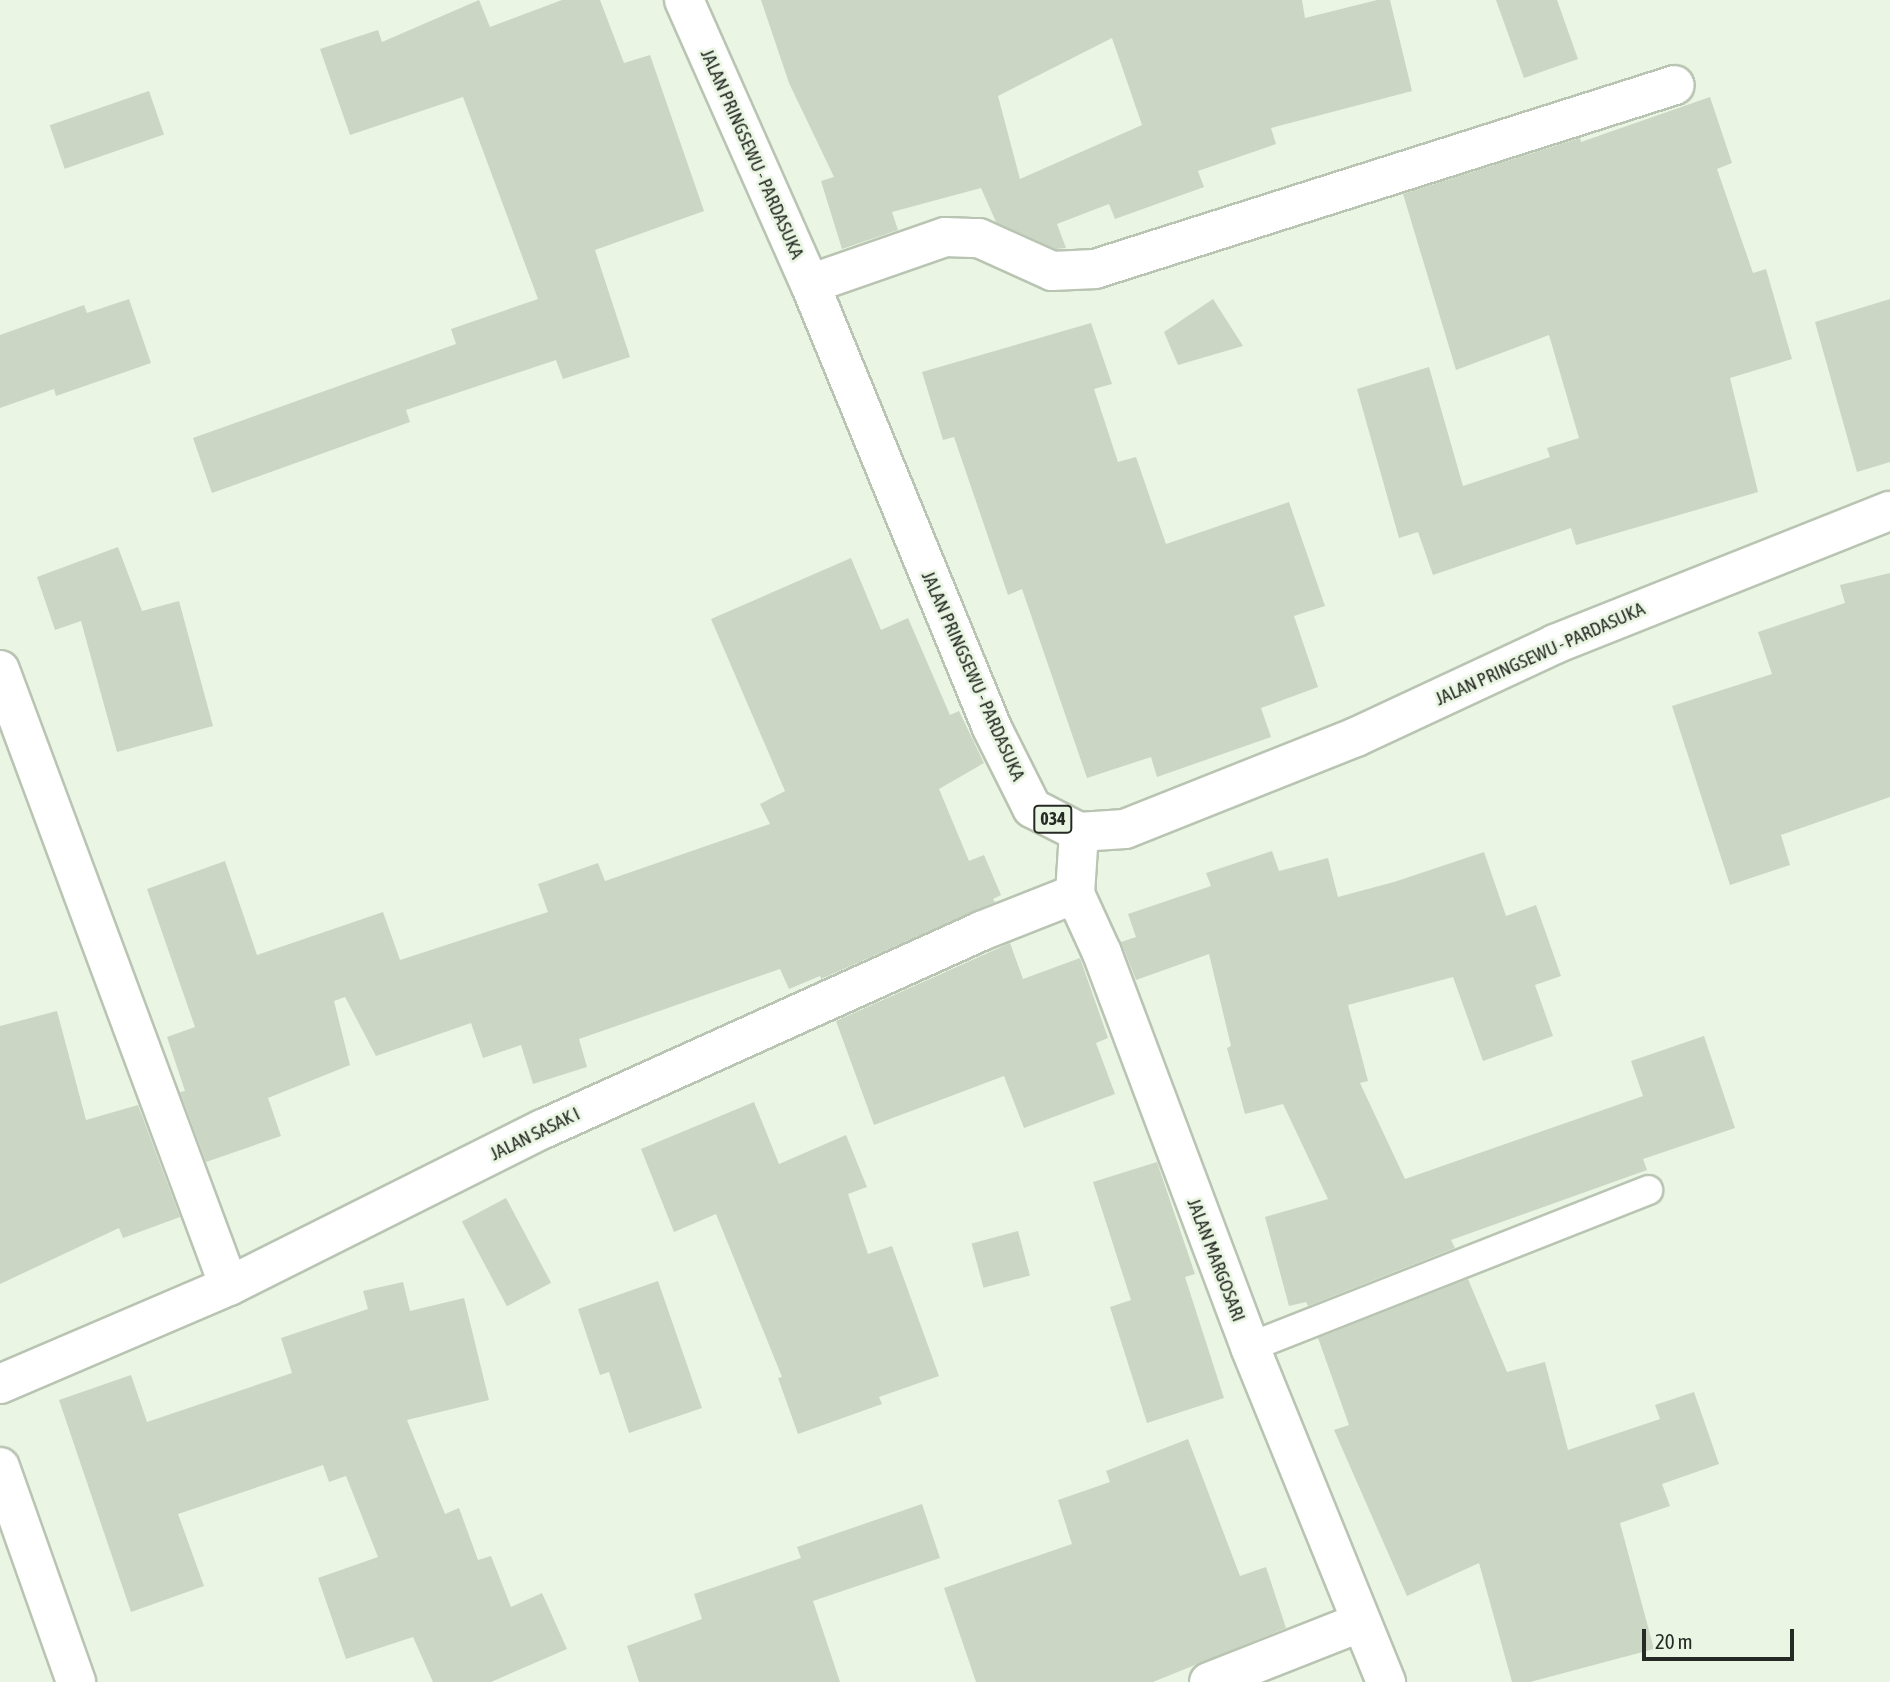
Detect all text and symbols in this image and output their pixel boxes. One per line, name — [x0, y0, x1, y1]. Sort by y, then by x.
street label: JALAN PRINGSEWU - PARDASUKA — [695, 46, 809, 262]
street label: JALAN PRINGSEWU - PARDASUKA — [916, 568, 1030, 784]
street label: JALAN PRINGSEWU - PARDASUKA — [1432, 597, 1648, 711]
road number: 034 — [1032, 804, 1074, 834]
street label: JALAN SASAK I — [486, 1102, 584, 1166]
street label: JALAN MARGOSARI — [1182, 1195, 1250, 1325]
scale bar — [1645, 1616, 1797, 1660]
text: 20 m — [1655, 1629, 1693, 1653]

